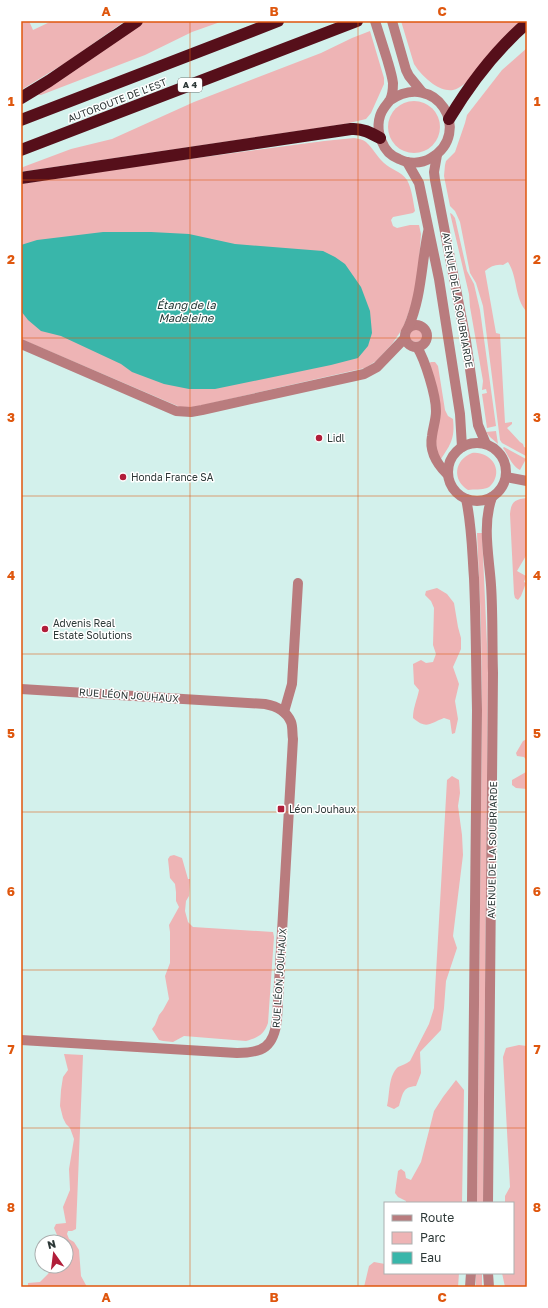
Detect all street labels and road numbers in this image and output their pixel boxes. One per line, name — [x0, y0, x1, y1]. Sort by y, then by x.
street label: AUTOROUTE DE L’EST — [66, 76, 168, 124]
road number: A 4 — [178, 78, 202, 92]
street label: AVENUE DE LA SOUBRIARDE — [440, 231, 476, 369]
street label: RUE LÉON JOUHAUX — [79, 686, 180, 705]
street label: AVENUE DE LA SOUBRIARDE — [485, 781, 499, 919]
street label: RUE LÉON JOUHAUX — [270, 927, 289, 1028]

